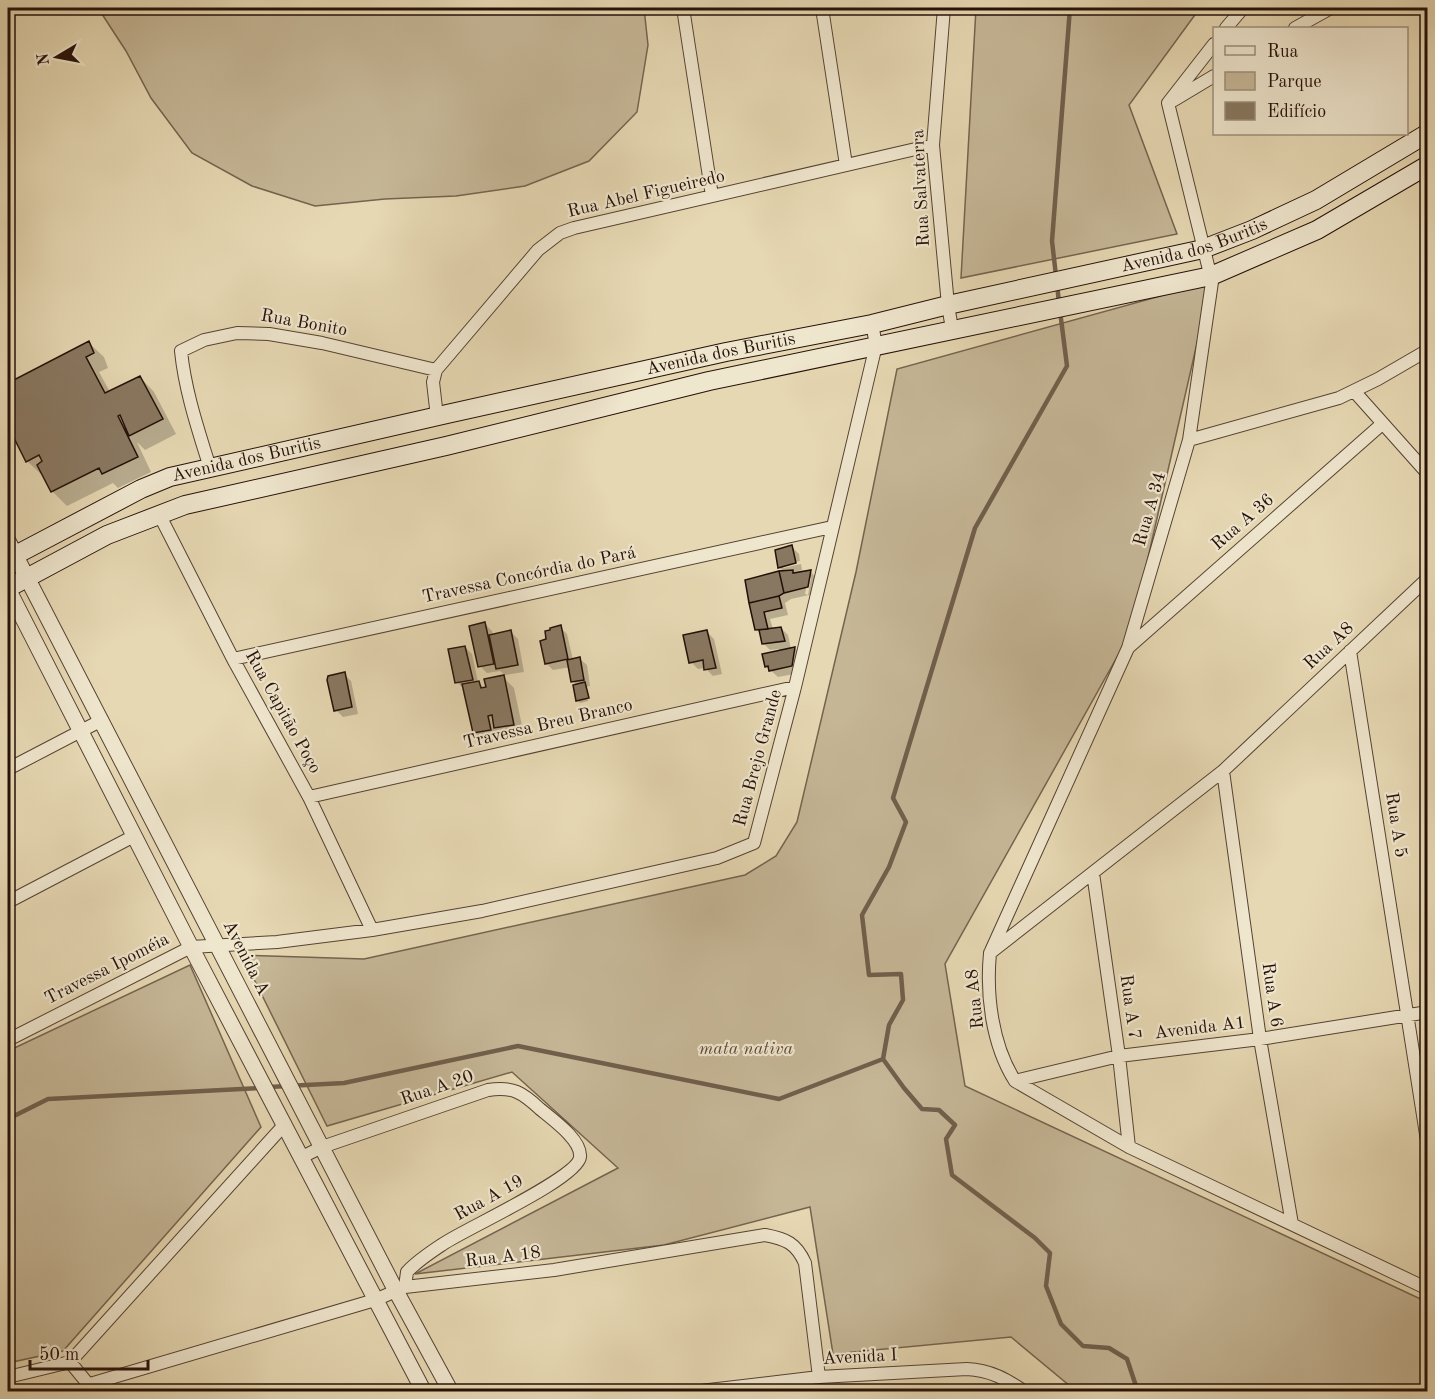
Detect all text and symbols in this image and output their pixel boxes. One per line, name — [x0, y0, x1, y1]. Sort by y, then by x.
north arrow — [27, 27, 87, 87]
legend — [1213, 27, 1408, 135]
text: Rua — [1267, 43, 1298, 61]
text: N — [35, 51, 53, 67]
text: Parque — [1267, 73, 1322, 91]
text: Edifício — [1267, 103, 1326, 121]
street label: Rua Salvaterra — [909, 129, 933, 247]
street label: Rua Abel Figueiredo — [566, 167, 727, 221]
street label: Avenida dos Buritis — [1119, 215, 1270, 276]
street label: Rua Bonito — [259, 307, 349, 339]
street label: Avenida dos Buritis — [644, 330, 797, 378]
street label: Avenida dos Buritis — [170, 434, 323, 485]
street label: Rua A 34 — [1131, 470, 1169, 548]
street label: Rua A 36 — [1208, 490, 1278, 554]
street label: Travessa Concórdia do Pará — [420, 544, 638, 606]
street label: Rua A8 — [1301, 619, 1357, 673]
street label: Rua Capitão Poço — [242, 647, 324, 777]
street label: Rua Brejo Grande — [731, 688, 785, 828]
street label: Travessa Breu Branco — [462, 696, 634, 752]
street label: Rua A 5 — [1382, 791, 1410, 859]
street label: Avenida A — [220, 918, 273, 998]
street label: Travessa Ipoméia — [42, 930, 172, 1008]
street label: Rua A 6 — [1259, 961, 1285, 1029]
street label: Rua A8 — [963, 968, 987, 1030]
street label: Rua A 7 — [1117, 973, 1143, 1041]
street label: Avenida A1 — [1153, 1013, 1247, 1043]
park label: mata nativa — [699, 1040, 794, 1058]
street label: Rua A 20 — [398, 1067, 476, 1109]
street label: Rua A 19 — [451, 1172, 527, 1224]
street label: Rua A 18 — [464, 1243, 542, 1271]
scale bar — [30, 1333, 148, 1371]
text: 50 m — [39, 1346, 79, 1364]
street label: Avenida I — [822, 1346, 898, 1368]

